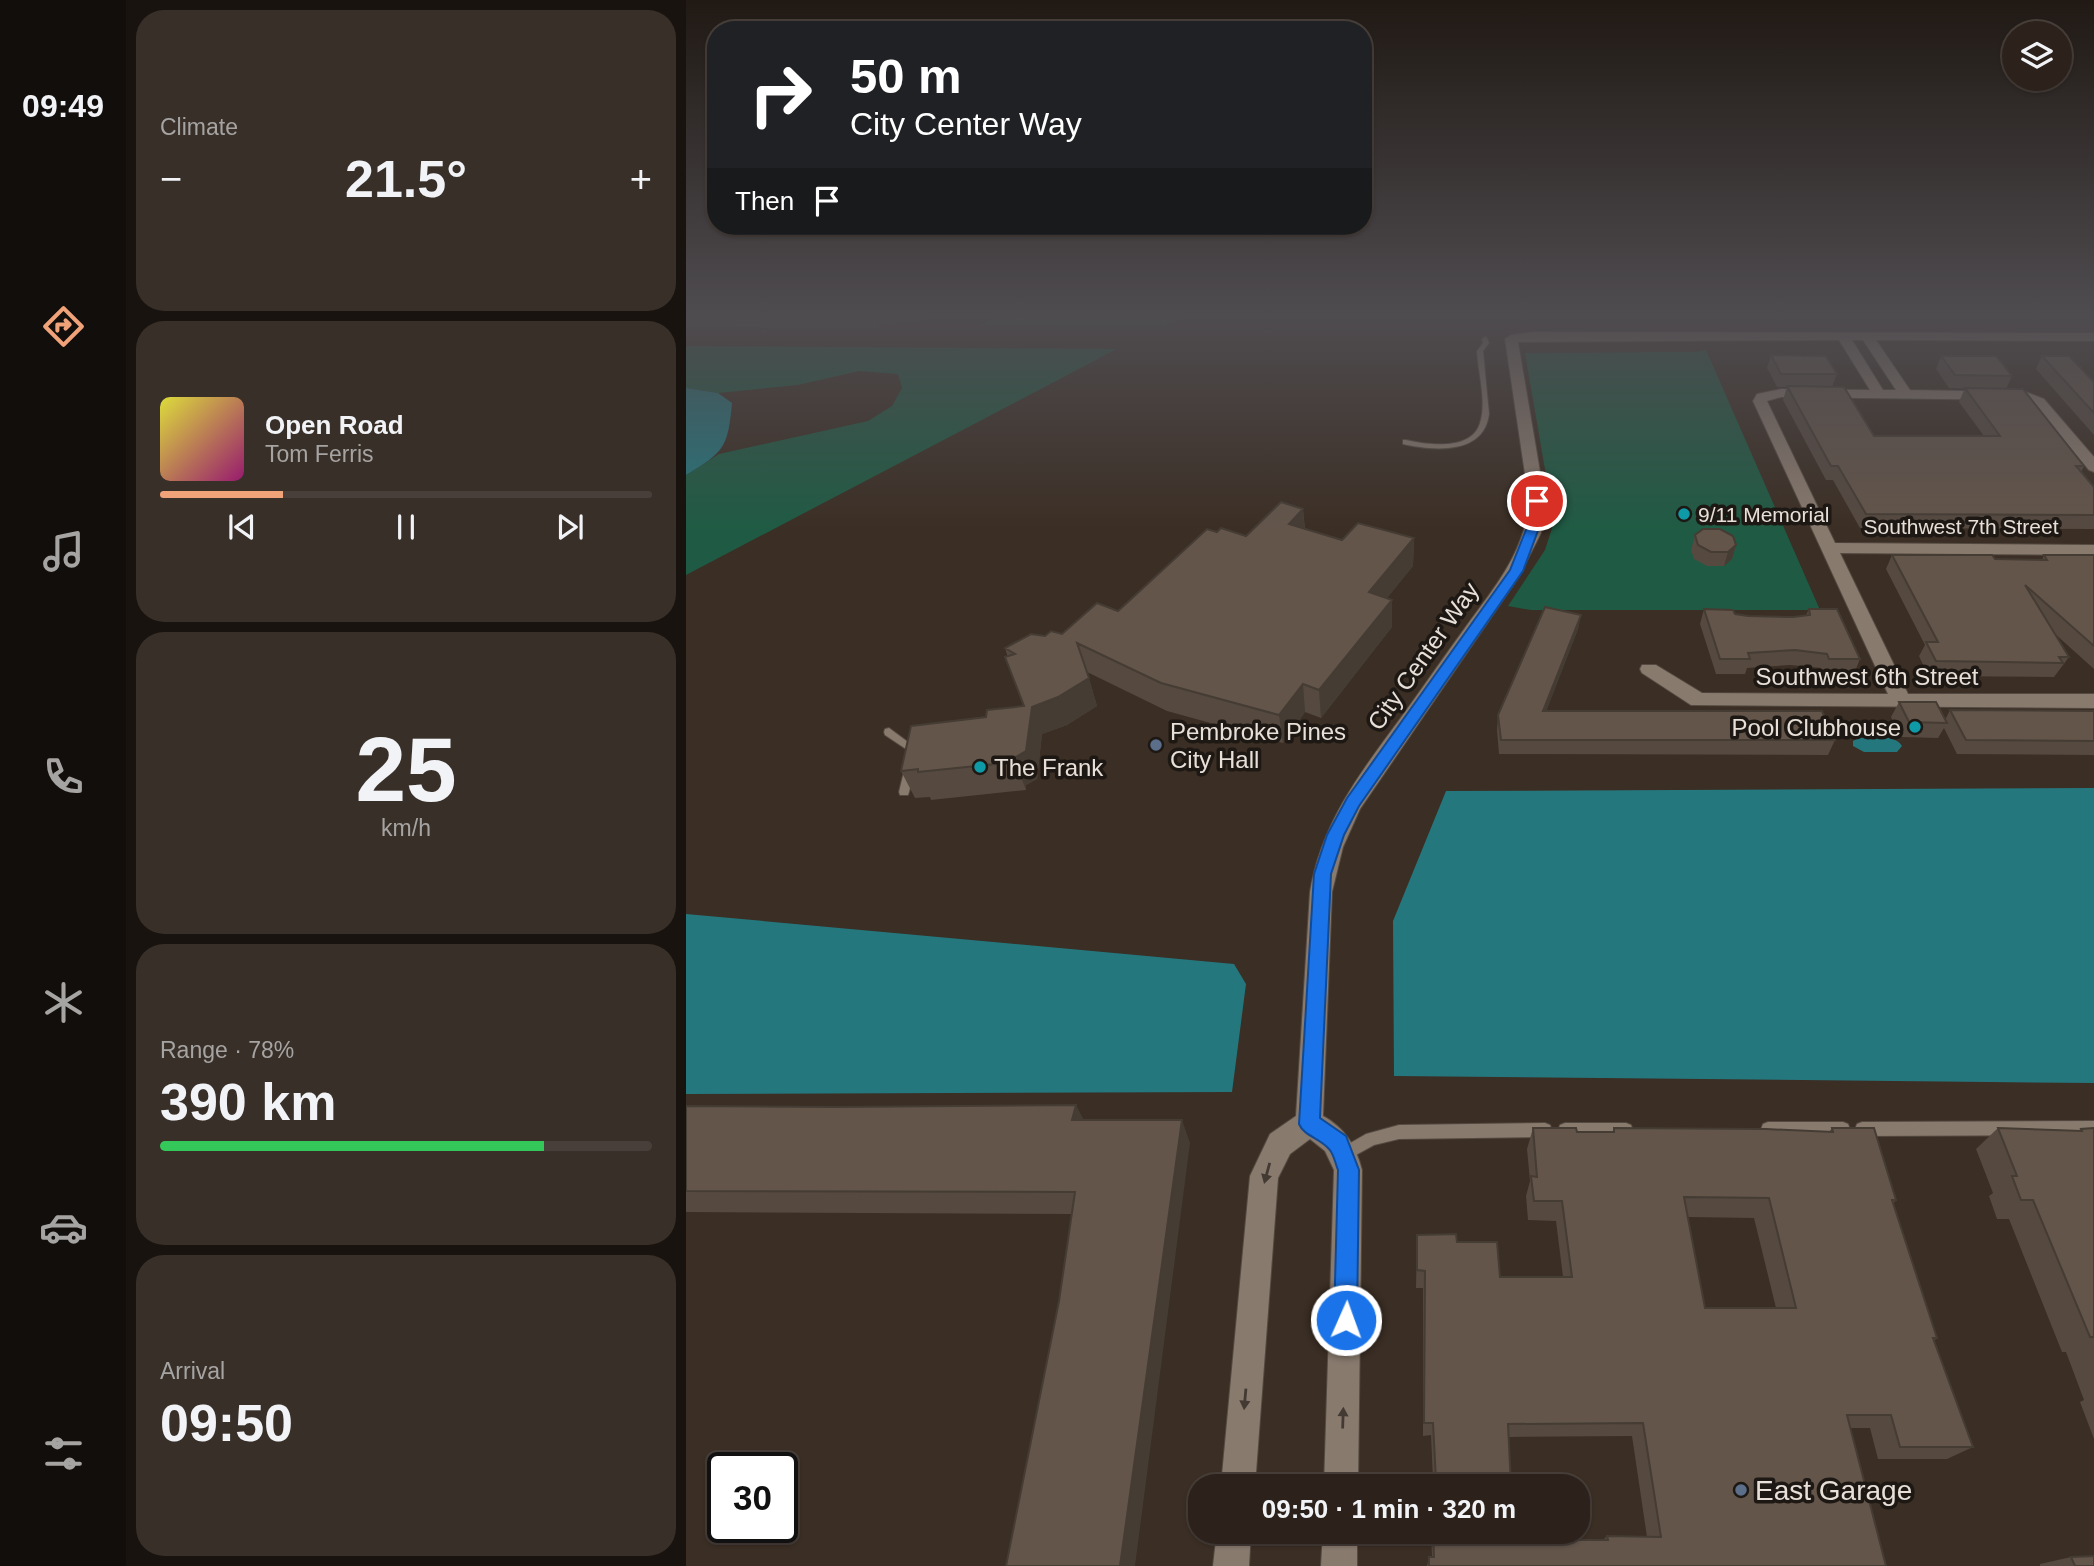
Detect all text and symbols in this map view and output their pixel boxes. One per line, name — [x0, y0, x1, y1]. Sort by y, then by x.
map controls — [2002, 21, 2072, 91]
button: layers — [2002, 21, 2072, 91]
icon: right — [735, 49, 826, 140]
text: 50 m — [850, 49, 962, 103]
text: 09:49 — [22, 88, 104, 124]
text: City Center Way — [850, 106, 1082, 142]
text: Climate — [160, 114, 238, 140]
text: 21.5° — [345, 150, 467, 208]
text: − — [160, 158, 182, 200]
text: + — [630, 158, 652, 200]
icon: arrive — [808, 182, 846, 220]
text: Then — [735, 186, 794, 216]
icon: directions — [39, 302, 88, 351]
text: Open Road — [265, 410, 404, 440]
text: Tom Ferris — [265, 441, 374, 467]
pin — [1507, 471, 1567, 531]
icon: arrive — [1518, 482, 1556, 520]
place label: 9/11 Memorial — [1698, 503, 1830, 526]
marker: 9/11 Memorial — [1676, 506, 1692, 522]
icon: previous — [223, 508, 261, 546]
icon: pause — [387, 508, 425, 546]
icon: next — [551, 508, 589, 546]
street label: Southwest 7th Street — [1864, 515, 2059, 538]
icon: music — [39, 527, 88, 576]
street label: City Center Way — [1362, 577, 1484, 735]
street label: Southwest 6th Street — [1756, 663, 1979, 690]
place label: Pool Clubhouse — [1732, 714, 1901, 741]
place label: Pembroke Pines City Hall — [1170, 718, 1346, 773]
text: 25 — [355, 719, 457, 820]
marker: Pool Clubhouse — [1907, 719, 1923, 735]
marker: Pembroke Pines City Hall — [1148, 737, 1164, 753]
icon: phone — [39, 752, 88, 801]
place label: The Frank — [994, 754, 1104, 781]
marker: The Frank — [972, 759, 988, 775]
text: km/h — [381, 815, 431, 841]
icon: climate — [39, 978, 88, 1027]
text: Range · 78% — [160, 1037, 294, 1063]
text: 390 km — [160, 1073, 336, 1131]
one-way arrow — [1261, 1163, 1272, 1185]
icon: car — [39, 1203, 88, 1252]
position arrow — [1309, 1283, 1383, 1357]
text: Arrival — [160, 1358, 225, 1384]
one-way arrow — [1240, 1389, 1251, 1411]
text: 09:50 — [160, 1394, 293, 1452]
one-way arrow — [1337, 1406, 1349, 1428]
icon: filters — [39, 1429, 88, 1478]
speed limit sign: 30 — [707, 1452, 798, 1543]
place label: East Garage — [1755, 1475, 1912, 1506]
marker: East Garage — [1733, 1482, 1749, 1498]
text: 09:50 · 1 min · 320 m — [1262, 1494, 1516, 1524]

